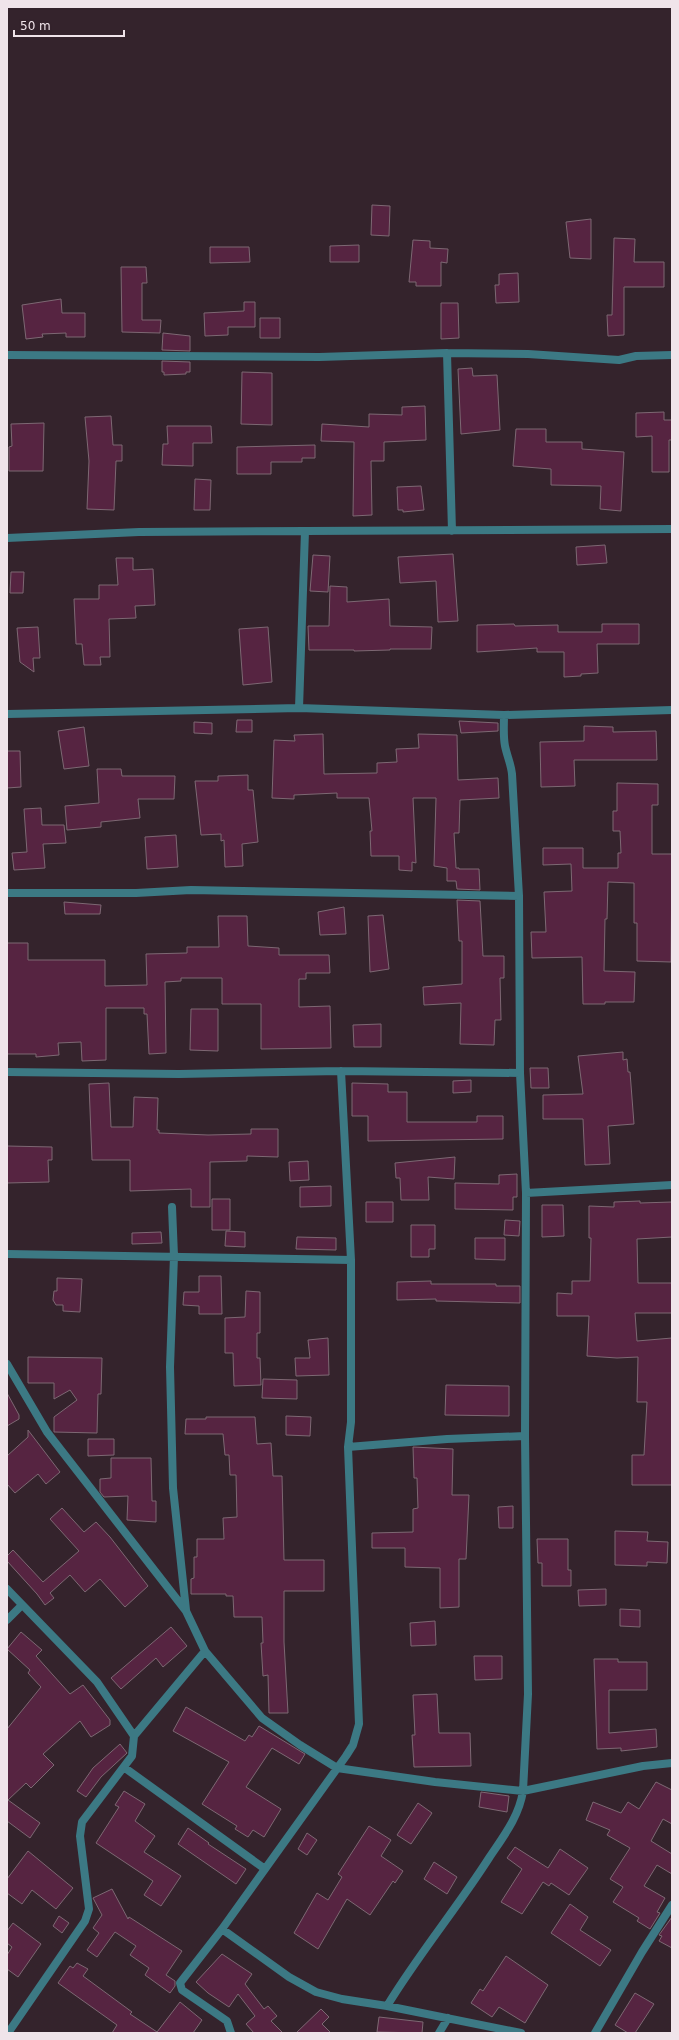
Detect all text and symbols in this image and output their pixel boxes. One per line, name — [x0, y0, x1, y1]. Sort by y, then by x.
scale bar — [14, 12, 124, 38]
text: 50 m — [20, 19, 51, 33]

